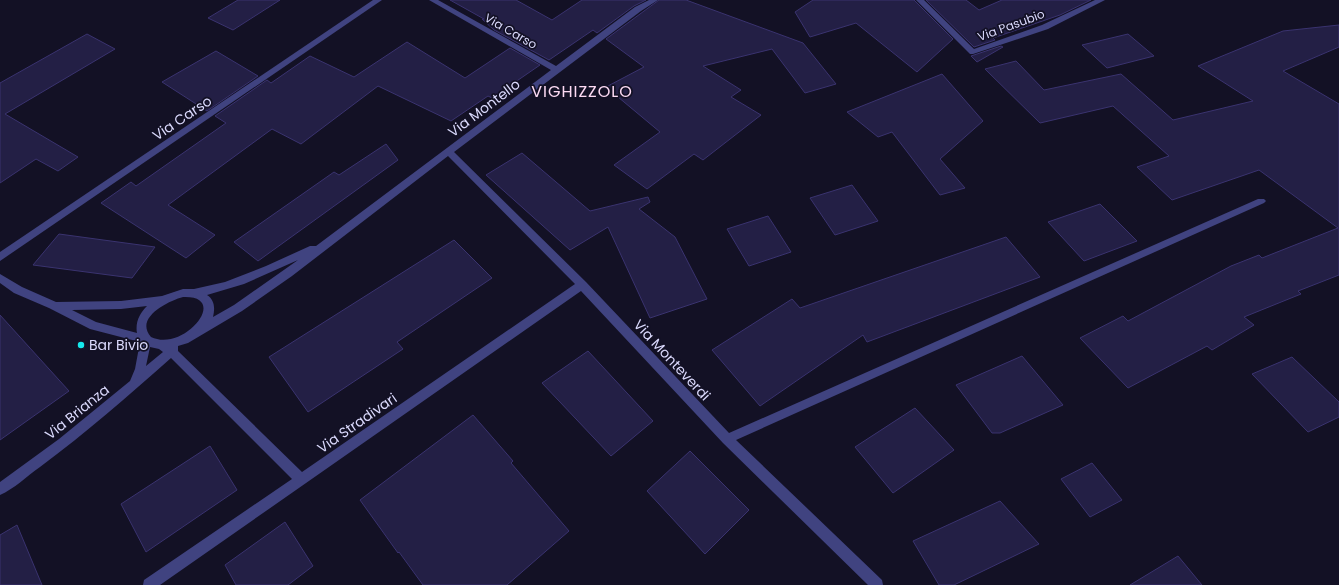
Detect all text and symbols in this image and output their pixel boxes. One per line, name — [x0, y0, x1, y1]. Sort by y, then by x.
street label: Via Pasubio — [975, 5, 1047, 45]
street label: Via Carso — [482, 9, 541, 53]
street label: Via Montello — [444, 74, 524, 142]
district label: VIGHIZZOLO — [531, 80, 633, 103]
street label: Via Carso — [148, 91, 216, 145]
street label: Via Monteverdi — [629, 315, 715, 405]
place label: Bar Bivio — [89, 335, 148, 355]
marker: Bar Bivio — [76, 340, 86, 350]
street label: Via Brianza — [41, 380, 113, 444]
street label: Via Stradivari — [313, 388, 401, 458]

